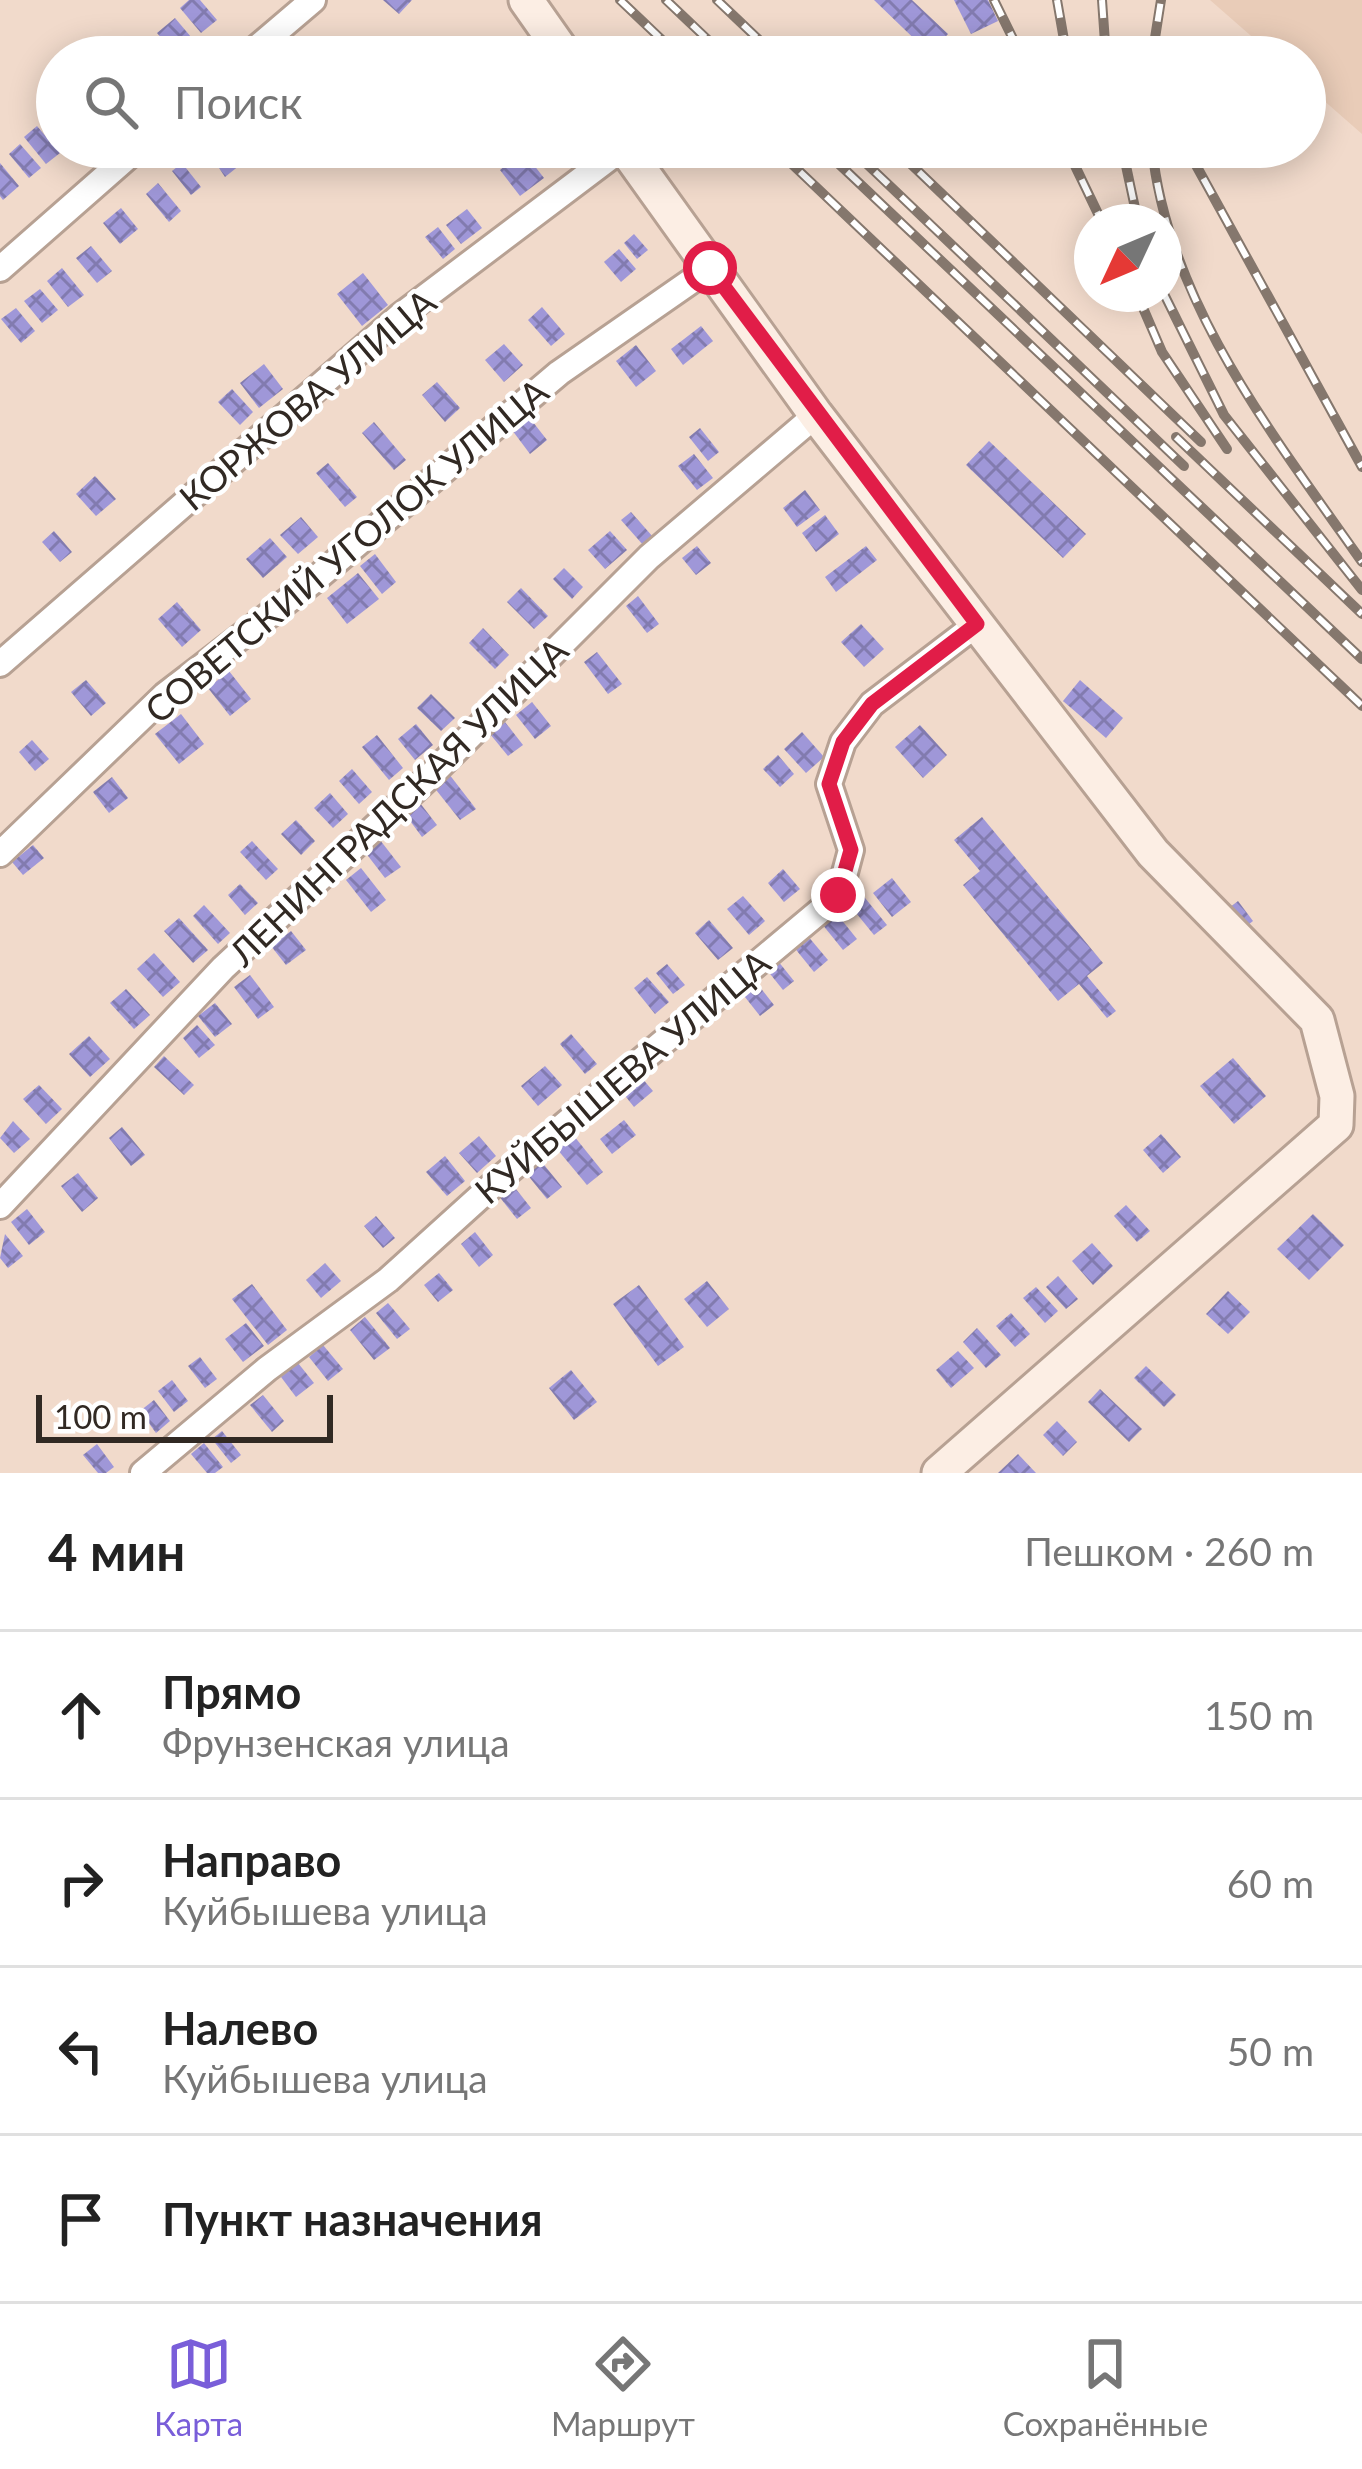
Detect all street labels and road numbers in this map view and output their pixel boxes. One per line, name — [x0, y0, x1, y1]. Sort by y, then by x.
street label: КОРЖОВА УЛИЦА — [170, 279, 445, 519]
street label: СОВЕТСКИЙ УГОЛОК УЛИЦА — [136, 368, 557, 732]
street label: ЛЕНИНГРАДСКАЯ УЛИЦА — [219, 627, 577, 975]
street label: КУЙБЫШЕВА УЛИЦА — [466, 939, 779, 1212]

